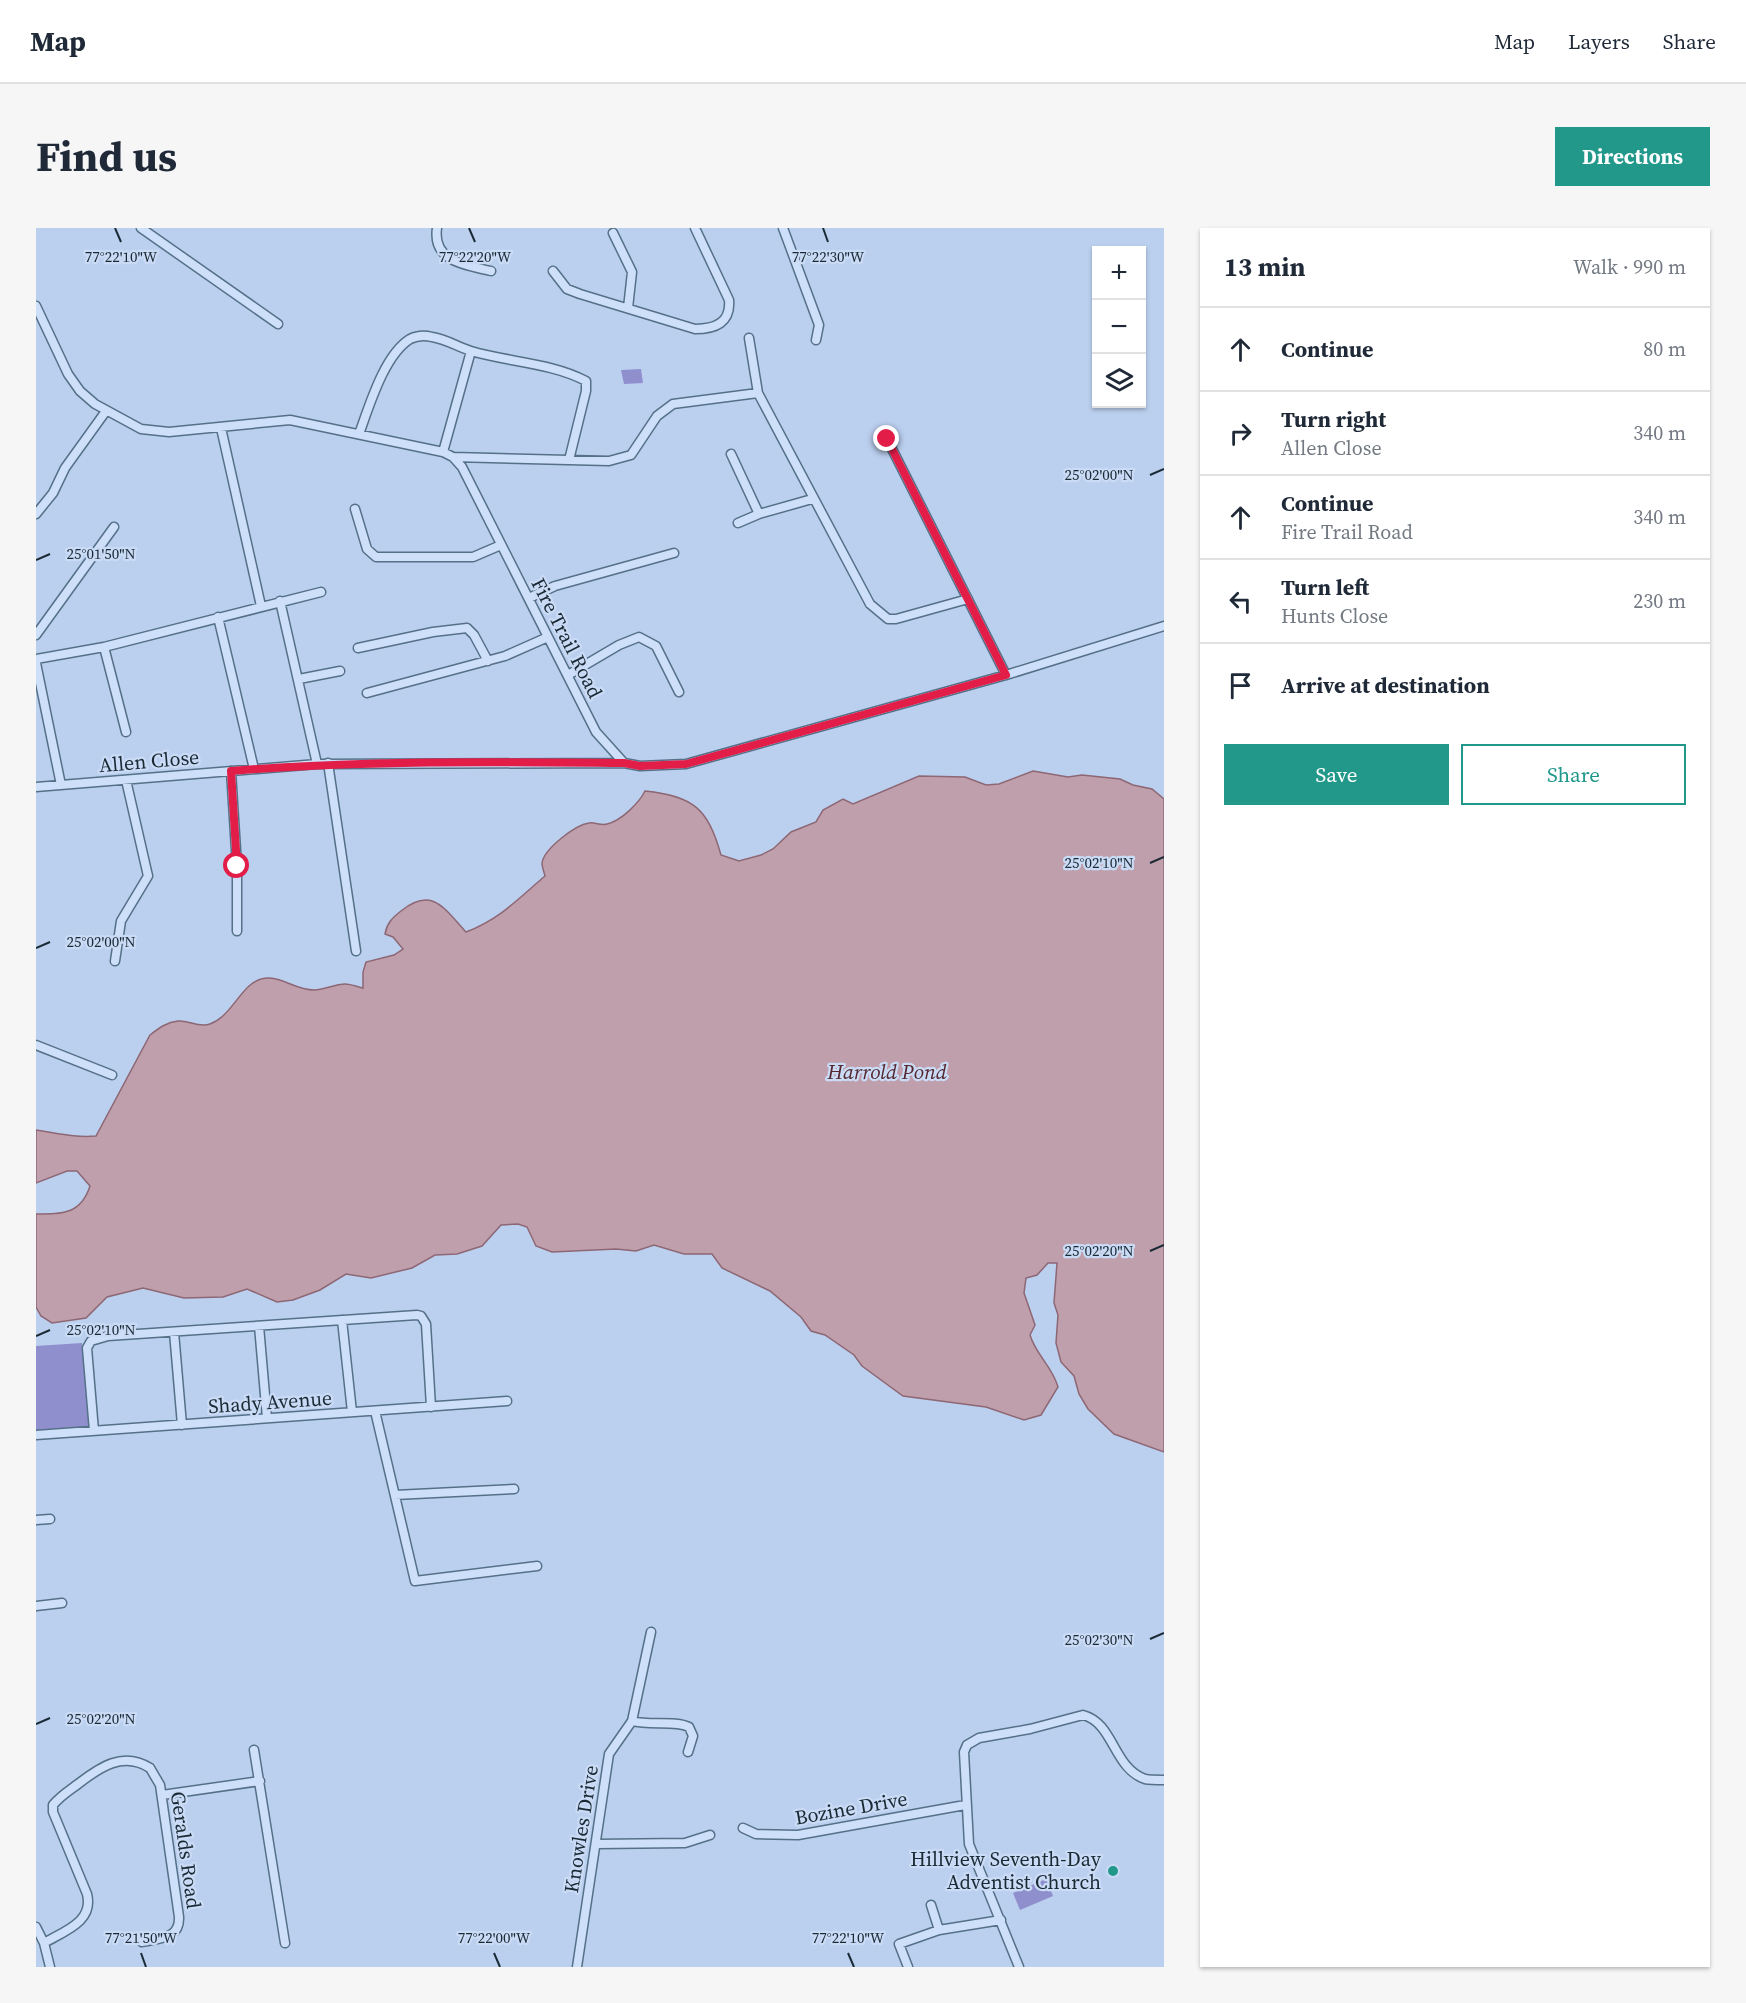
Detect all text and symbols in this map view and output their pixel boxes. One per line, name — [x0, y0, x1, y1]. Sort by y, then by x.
text: Map — [30, 22, 86, 60]
text: Map — [1494, 27, 1535, 56]
text: Layers — [1568, 27, 1630, 56]
text: Share — [1663, 27, 1716, 56]
text: Find us — [36, 127, 177, 185]
button: Directions — [1555, 127, 1710, 186]
text: 77°22'10"W — [85, 246, 158, 267]
text: 77°22'20"W — [439, 246, 512, 267]
text: 77°22'30"W — [792, 246, 865, 267]
map controls — [1092, 246, 1146, 408]
button: + — [1092, 246, 1146, 300]
text: 13 min — [1224, 249, 1306, 285]
text: Walk · 990 m — [1573, 253, 1686, 281]
button: − — [1092, 300, 1146, 354]
icon: ahead — [1224, 333, 1257, 366]
text: Continue — [1281, 334, 1374, 364]
text: 80 m — [1643, 335, 1686, 363]
button: layers — [1092, 354, 1146, 408]
text: Turn right — [1281, 404, 1386, 434]
icon: right — [1224, 417, 1257, 450]
text: 340 m — [1633, 419, 1686, 447]
route end — [873, 425, 899, 451]
text: Allen Close — [1281, 434, 1382, 462]
text: 25°02'00"N — [1064, 464, 1134, 485]
text: Continue — [1281, 488, 1374, 518]
icon: ahead — [1224, 501, 1257, 534]
text: 340 m — [1633, 503, 1686, 531]
text: Fire Trail Road — [1281, 518, 1413, 546]
text: 25°01'50"N — [66, 543, 136, 564]
text: Turn left — [1281, 572, 1369, 602]
street label: Fire Trail Road — [525, 573, 610, 704]
icon: left — [1224, 585, 1257, 618]
text: 230 m — [1633, 587, 1686, 615]
text: Hunts Close — [1281, 602, 1388, 630]
icon: arrive — [1224, 669, 1257, 702]
text: Arrive at destination — [1281, 670, 1490, 700]
street label: Allen Close — [98, 743, 200, 779]
button: Save — [1224, 744, 1449, 805]
button: Share — [1461, 744, 1686, 805]
route start — [223, 852, 249, 878]
text: 25°02'10"N — [1064, 852, 1134, 873]
text: 25°02'00"N — [66, 931, 136, 952]
water label: Harrold Pond — [826, 1057, 947, 1086]
text: 25°02'20"N — [1064, 1240, 1134, 1261]
text: 25°02'10"N — [66, 1319, 136, 1340]
street label: Shady Avenue — [207, 1384, 333, 1420]
text: 25°02'30"N — [1064, 1629, 1134, 1650]
text: 25°02'20"N — [66, 1708, 136, 1729]
street label: Knowles Drive — [557, 1763, 605, 1895]
street label: Bozine Drive — [793, 1784, 909, 1832]
street label: Geralds Road — [164, 1790, 208, 1911]
place label: Hillview Seventh-Day Adventist Church — [910, 1845, 1102, 1896]
marker: Hillview Seventh-Day Adventist Church — [1106, 1864, 1120, 1878]
text: 77°21'50"W — [105, 1927, 178, 1948]
text: 77°22'00"W — [458, 1927, 531, 1948]
text: 77°22'10"W — [812, 1927, 885, 1948]

